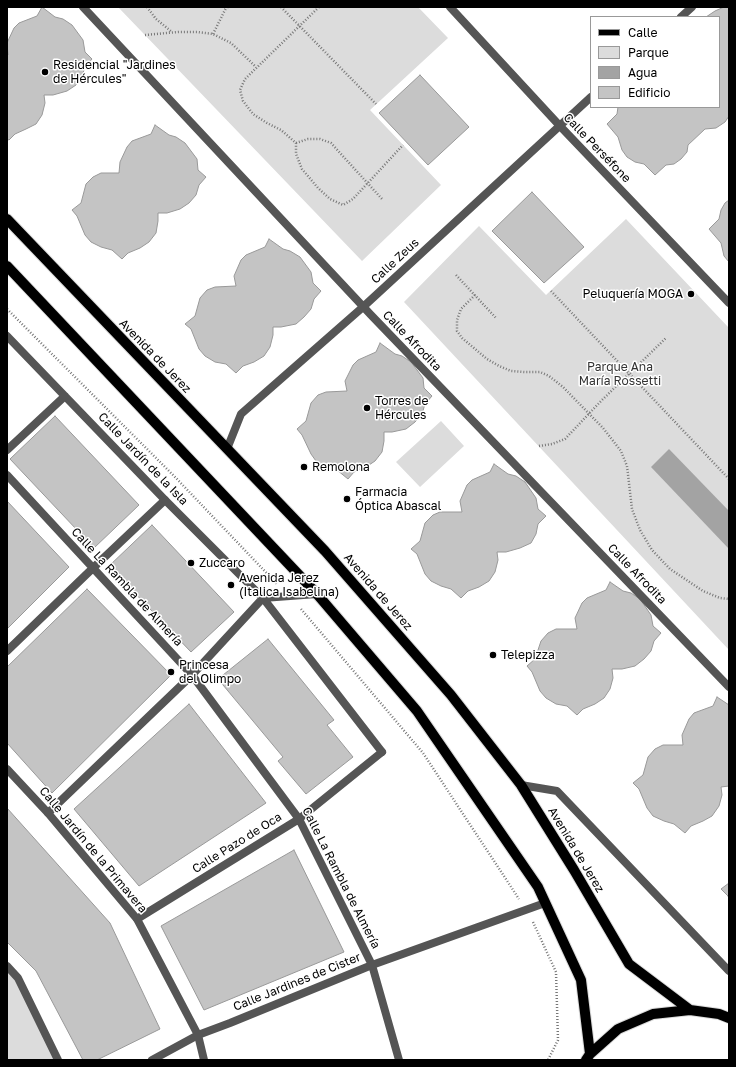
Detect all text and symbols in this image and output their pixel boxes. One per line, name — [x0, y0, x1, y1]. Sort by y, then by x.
legend — [590, 16, 720, 108]
text: Calle — [628, 25, 657, 40]
text: Parque — [628, 45, 669, 60]
place label: Residencial "Jardines de Hércules" — [53, 58, 176, 86]
text: Agua — [628, 65, 657, 80]
marker: Residencial "Jardines de Hércules" — [40, 67, 50, 77]
text: Edificio — [628, 85, 670, 100]
street label: Calle Perséfone — [560, 110, 634, 186]
street label: Calle Zeus — [368, 235, 422, 287]
place label: Peluquería MOGA — [582, 287, 683, 301]
marker: Peluquería MOGA — [686, 289, 696, 299]
street label: Calle Afrodita — [380, 308, 444, 374]
street label: Avenida de Jerez — [116, 316, 194, 396]
park label: Parque Ana María Rossetti — [579, 360, 661, 388]
place label: Torres de Hércules — [375, 394, 428, 422]
marker: Torres de Hércules — [362, 403, 372, 413]
street label: Calle Jardín de la Isla — [95, 410, 191, 508]
place label: Remolona — [312, 460, 370, 474]
marker: Remolona — [299, 462, 309, 472]
place label: Farmacia Óptica Abascal — [355, 485, 441, 513]
marker: Farmacia Óptica Abascal — [342, 494, 352, 504]
street label: Calle La Rambla de Almería — [68, 525, 186, 649]
street label: Calle Afrodita — [605, 541, 669, 607]
street label: Avenida de Jerez — [341, 551, 415, 633]
place label: Zuccaro — [199, 556, 245, 570]
marker: Zuccaro — [186, 558, 196, 568]
place label: Avenida Jerez (Italica Isabelina) — [239, 571, 339, 599]
marker: Avenida Jerez (Italica Isabelina) — [226, 580, 236, 590]
place label: Telepizza — [501, 648, 555, 662]
marker: Telepizza — [488, 650, 498, 660]
place label: Princesa del Olimpo — [179, 658, 241, 686]
marker: Princesa del Olimpo — [166, 667, 176, 677]
street label: Calle Jardín de la Primavera — [36, 784, 150, 916]
street label: Calle La Rambla de Almería — [299, 805, 383, 951]
street label: Avenida de Jerez — [545, 805, 607, 895]
street label: Calle Pazo de Oca — [190, 810, 284, 876]
street label: Calle Jardines de Cister — [231, 950, 363, 1014]

